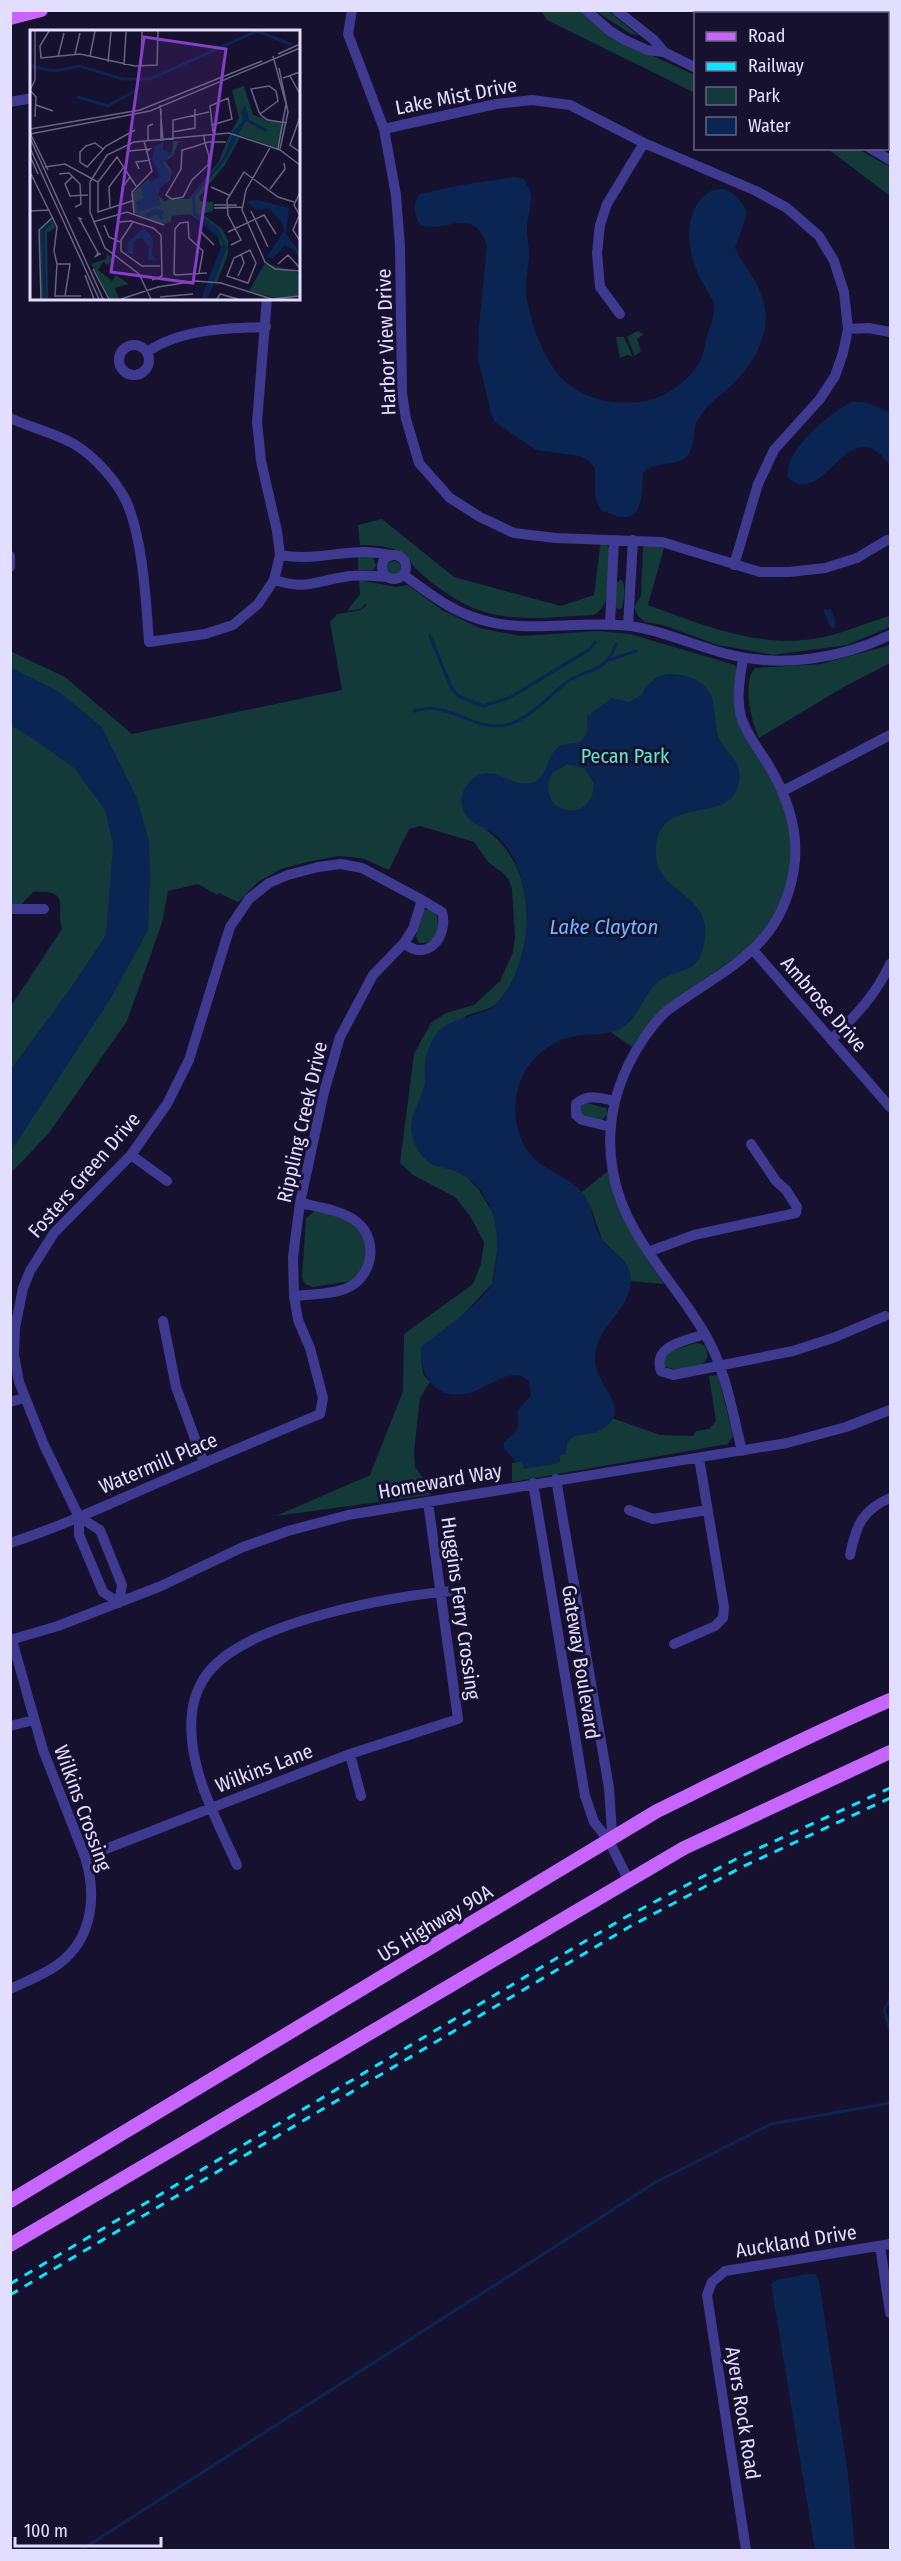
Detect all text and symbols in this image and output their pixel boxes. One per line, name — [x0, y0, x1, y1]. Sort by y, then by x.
legend — [694, 12, 889, 150]
text: Road — [748, 25, 785, 47]
inset map — [30, 30, 300, 300]
text: Railway — [748, 55, 804, 77]
street label: Lake Mist Drive — [393, 72, 519, 120]
text: Park — [748, 85, 781, 107]
text: Water — [748, 115, 791, 137]
street label: Harbor View Drive — [371, 268, 401, 416]
park label: Pecan Park — [581, 744, 670, 768]
water label: Lake Clayton — [549, 914, 659, 940]
street label: Ambrose Drive — [776, 951, 872, 1057]
street label: Rippling Creek Drive — [272, 1039, 332, 1205]
street label: Fosters Green Drive — [23, 1107, 145, 1243]
street label: Watermill Place — [95, 1427, 221, 1499]
street label: Homeward Way — [376, 1458, 504, 1504]
street label: Huggins Ferry Crossing — [436, 1515, 486, 1702]
street label: Gateway Boulevard — [557, 1583, 605, 1741]
street label: Wilkins Lane — [212, 1738, 316, 1798]
street label: Wilkins Crossing — [49, 1742, 117, 1875]
street label: US Highway 90A — [373, 1879, 497, 1967]
street label: Auckland Drive — [734, 2220, 858, 2262]
street label: Ayers Rock Road — [721, 2345, 765, 2481]
scale bar — [15, 2510, 160, 2548]
text: 100 m — [24, 2520, 68, 2542]

